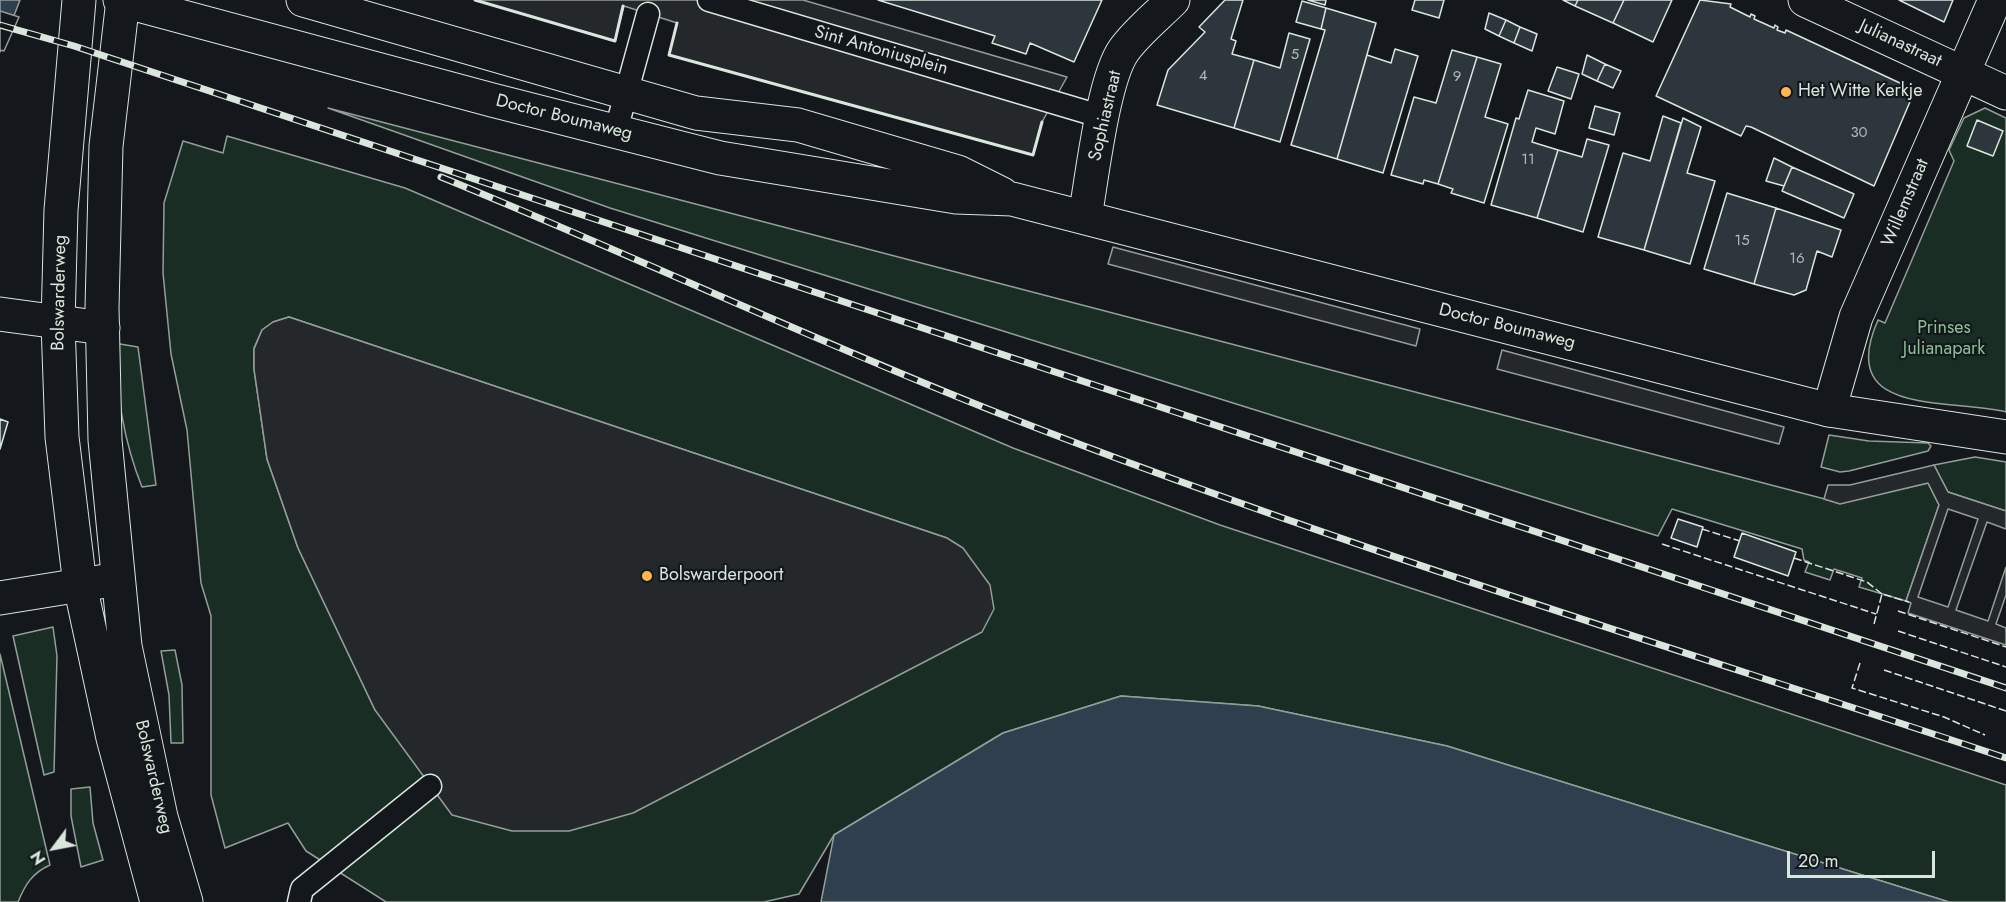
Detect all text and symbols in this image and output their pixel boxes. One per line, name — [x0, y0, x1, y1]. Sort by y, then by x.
street label: Julianastraat — [1855, 15, 1945, 73]
street label: Sint Antoniusplein — [812, 22, 950, 80]
house number: 5 — [1291, 46, 1299, 64]
house number: 4 — [1199, 67, 1207, 85]
house number: 9 — [1453, 68, 1461, 86]
street label: Sophiastraat — [1085, 69, 1127, 163]
place label: Het Witte Kerkje — [1798, 81, 1922, 103]
marker: Het Witte Kerkje — [1779, 85, 1793, 99]
street label: Doctor Boumaweg — [494, 91, 634, 145]
house number: 30 — [1850, 124, 1868, 142]
house number: 11 — [1521, 151, 1535, 169]
street label: Willemstraat — [1878, 156, 1934, 250]
house number: 15 — [1734, 232, 1750, 250]
street label: Bolswarderweg — [48, 235, 72, 351]
house number: 16 — [1789, 250, 1805, 268]
street label: Doctor Boumaweg — [1437, 300, 1577, 354]
park label: Prinses Julianapark — [1903, 318, 1985, 360]
place label: Bolswarderpoort — [659, 565, 783, 587]
marker: Bolswarderpoort — [640, 569, 654, 583]
street label: Bolswarderweg — [129, 718, 177, 836]
north arrow — [24, 818, 84, 878]
scale bar — [1790, 839, 1938, 877]
text: N — [25, 846, 51, 869]
text: 20 m — [1798, 848, 1838, 874]

